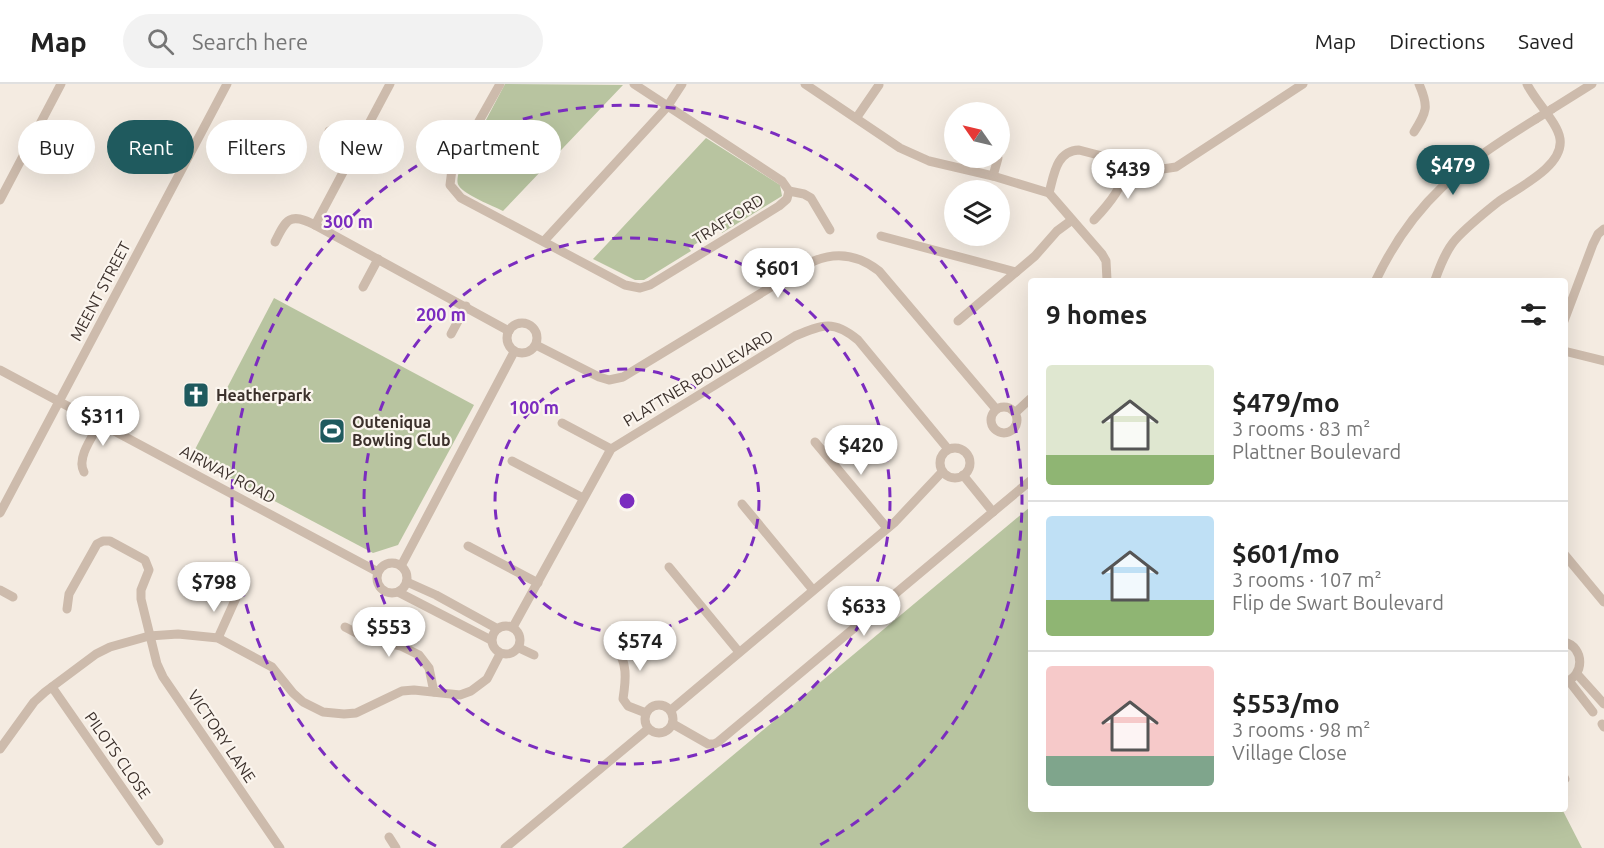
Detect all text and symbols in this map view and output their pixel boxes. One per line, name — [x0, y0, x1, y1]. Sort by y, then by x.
search box — [123, 14, 543, 68]
icon: search — [144, 25, 177, 58]
text: Map — [30, 26, 87, 57]
text: Search here — [192, 29, 308, 54]
text: Map — [1315, 29, 1356, 53]
text: Directions — [1389, 29, 1485, 53]
text: Saved — [1518, 29, 1574, 53]
north arrow — [944, 102, 1010, 168]
map controls — [944, 102, 1010, 246]
chip: Buy — [18, 120, 95, 174]
chip: Rent — [107, 120, 194, 174]
chip: Filters — [206, 120, 307, 174]
chip: New — [319, 120, 404, 174]
chip: Apartment — [416, 120, 561, 174]
pin: $479 — [1417, 145, 1489, 196]
pin: $439 — [1092, 149, 1164, 200]
text: $479 — [1430, 153, 1476, 176]
text: $439 — [1105, 157, 1151, 180]
button: layers — [944, 180, 1010, 246]
street label: TRAFFORD — [689, 190, 767, 248]
text: 300 m — [323, 211, 373, 231]
street label: MEENT STREET — [66, 238, 134, 344]
pin: $601 — [742, 248, 814, 299]
text: $601 — [755, 256, 801, 279]
icon: filters — [1517, 298, 1550, 331]
text: 9 homes — [1046, 300, 1147, 329]
text: 200 m — [416, 304, 466, 324]
street label: PLATTNER BOULEVARD — [620, 326, 776, 430]
church icon: Heatherpark — [181, 380, 211, 410]
place label: Heatherpark — [216, 386, 311, 404]
text: $479/mo — [1232, 388, 1340, 417]
icon: home — [1094, 389, 1166, 461]
pin: $311 — [67, 396, 139, 447]
text: 100 m — [509, 397, 559, 417]
text: $311 — [80, 404, 126, 427]
place label: Outeniqua Bowling Club — [352, 413, 451, 449]
sports icon: Outeniqua Bowling Club — [317, 416, 347, 446]
text: 3 rooms · 83 m² — [1232, 417, 1370, 440]
pin: $420 — [825, 425, 897, 476]
text: $420 — [838, 433, 884, 456]
text: Plattner Boulevard — [1232, 440, 1401, 463]
street label: AIRWAY ROAD — [177, 441, 279, 507]
centre of rings — [617, 491, 637, 511]
text: $601/mo — [1232, 539, 1340, 568]
icon: home — [1094, 540, 1166, 612]
pin: $798 — [178, 562, 250, 613]
text: 3 rooms · 107 m² — [1232, 568, 1382, 591]
text: $798 — [191, 570, 237, 593]
pin: $633 — [828, 586, 900, 637]
text: Flip de Swart Boulevard — [1232, 591, 1444, 614]
text: $633 — [841, 594, 887, 617]
pin: $553 — [353, 607, 425, 658]
text: $553 — [366, 615, 412, 638]
pin: $574 — [604, 621, 676, 672]
text: $574 — [617, 629, 663, 652]
street label: VICTORY LANE — [184, 686, 260, 786]
text: $553/mo — [1232, 689, 1340, 718]
icon: home — [1094, 690, 1166, 762]
street label: PILOTS CLOSE — [81, 708, 155, 802]
text: 3 rooms · 98 m² — [1232, 718, 1370, 741]
text: Village Close — [1232, 741, 1347, 764]

